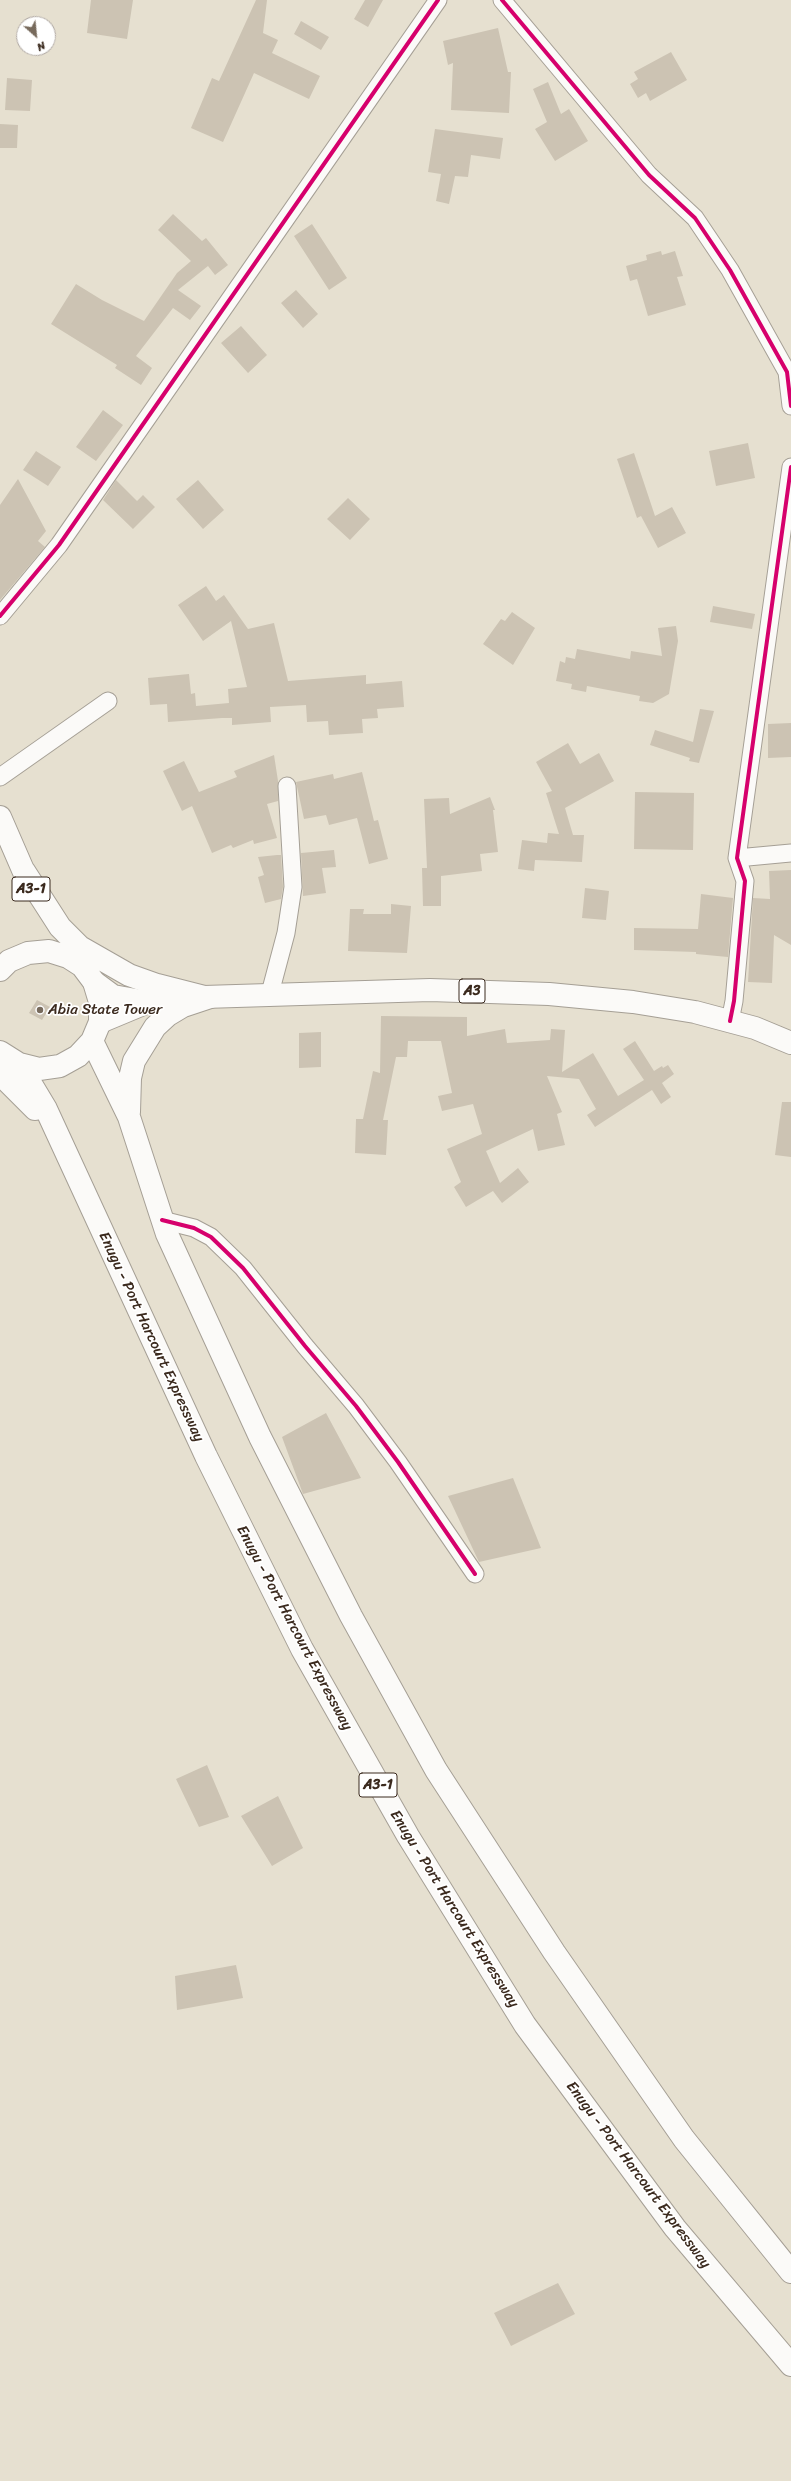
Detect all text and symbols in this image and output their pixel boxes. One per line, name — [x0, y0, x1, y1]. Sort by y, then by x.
north arrow — [16, 16, 56, 56]
text: N — [34, 36, 49, 56]
road number: A3-1 — [12, 877, 50, 901]
road number: A3 — [459, 979, 485, 1003]
place label: Abia State Tower — [48, 1001, 162, 1019]
marker: Abia State Tower — [35, 1005, 45, 1015]
street label: Enugu - Port Harcourt Expressway — [94, 1229, 208, 1445]
street label: Enugu - Port Harcourt Expressway — [232, 1522, 356, 1734]
road number: A3-1 — [359, 1773, 397, 1797]
street label: Enugu - Port Harcourt Expressway — [386, 1807, 522, 2011]
street label: Enugu - Port Harcourt Expressway — [562, 2078, 714, 2272]

